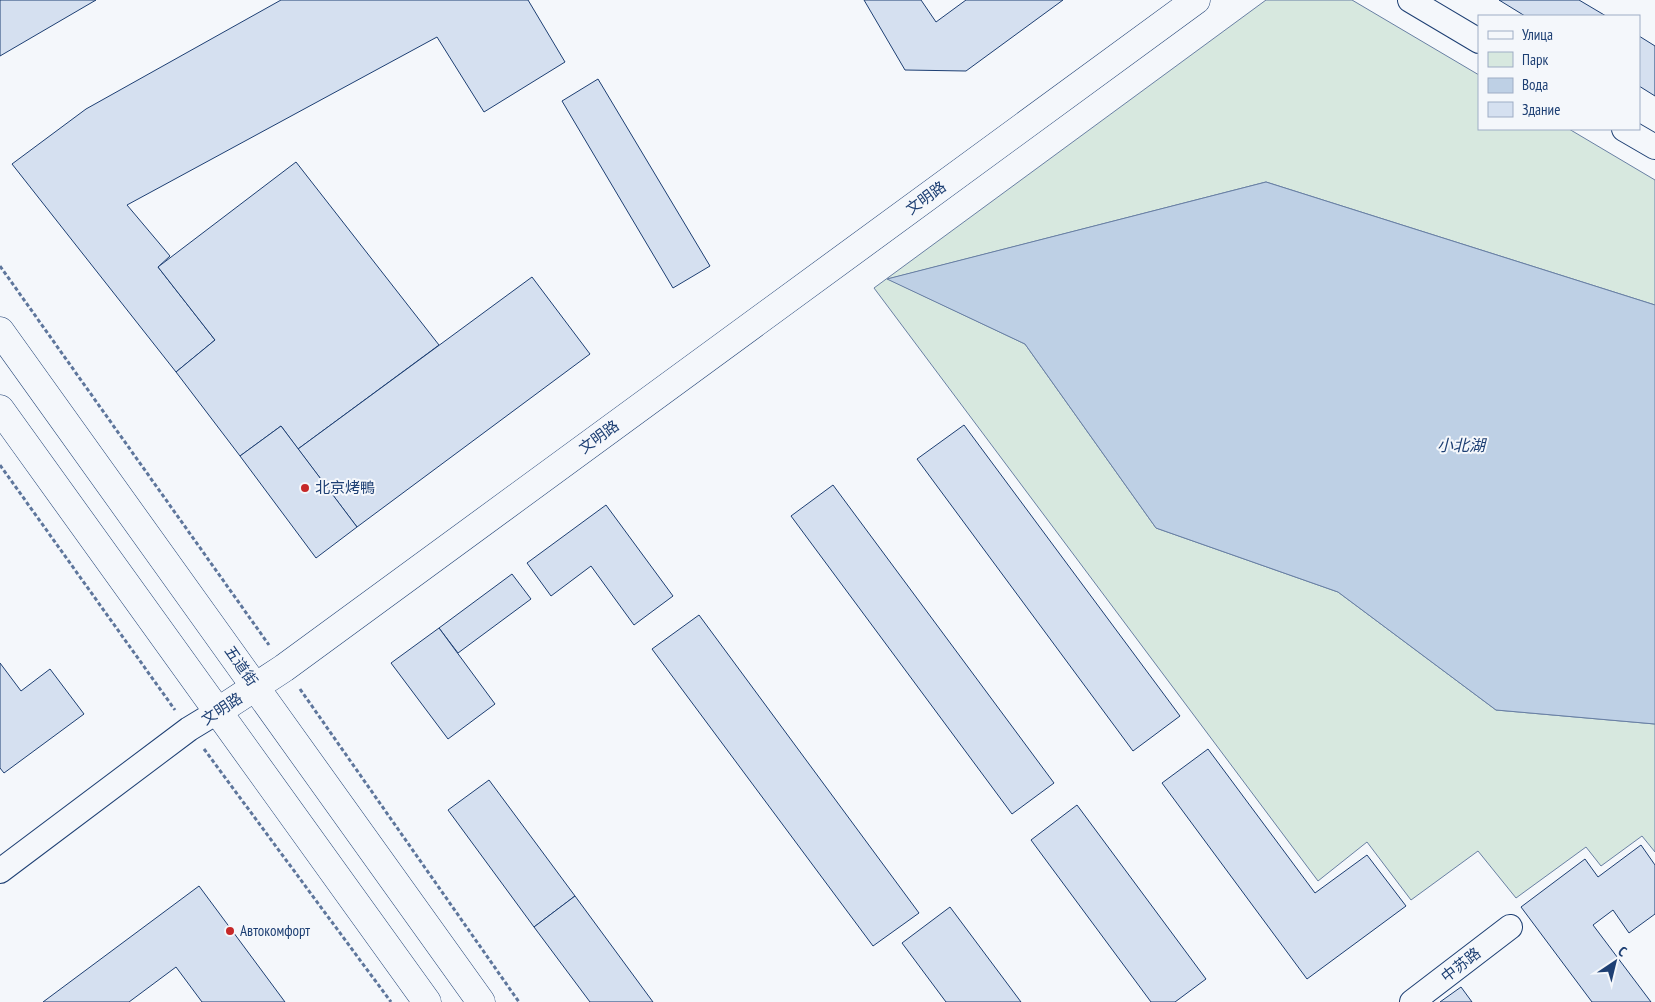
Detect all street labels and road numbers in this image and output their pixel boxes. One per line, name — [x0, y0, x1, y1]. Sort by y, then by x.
street label: 文明路 — [902, 177, 949, 219]
street label: 文明路 — [575, 416, 622, 458]
street label: 五道街 — [221, 642, 262, 690]
street label: 文明路 — [198, 688, 246, 729]
street label: 中苏路 — [1437, 943, 1484, 986]

